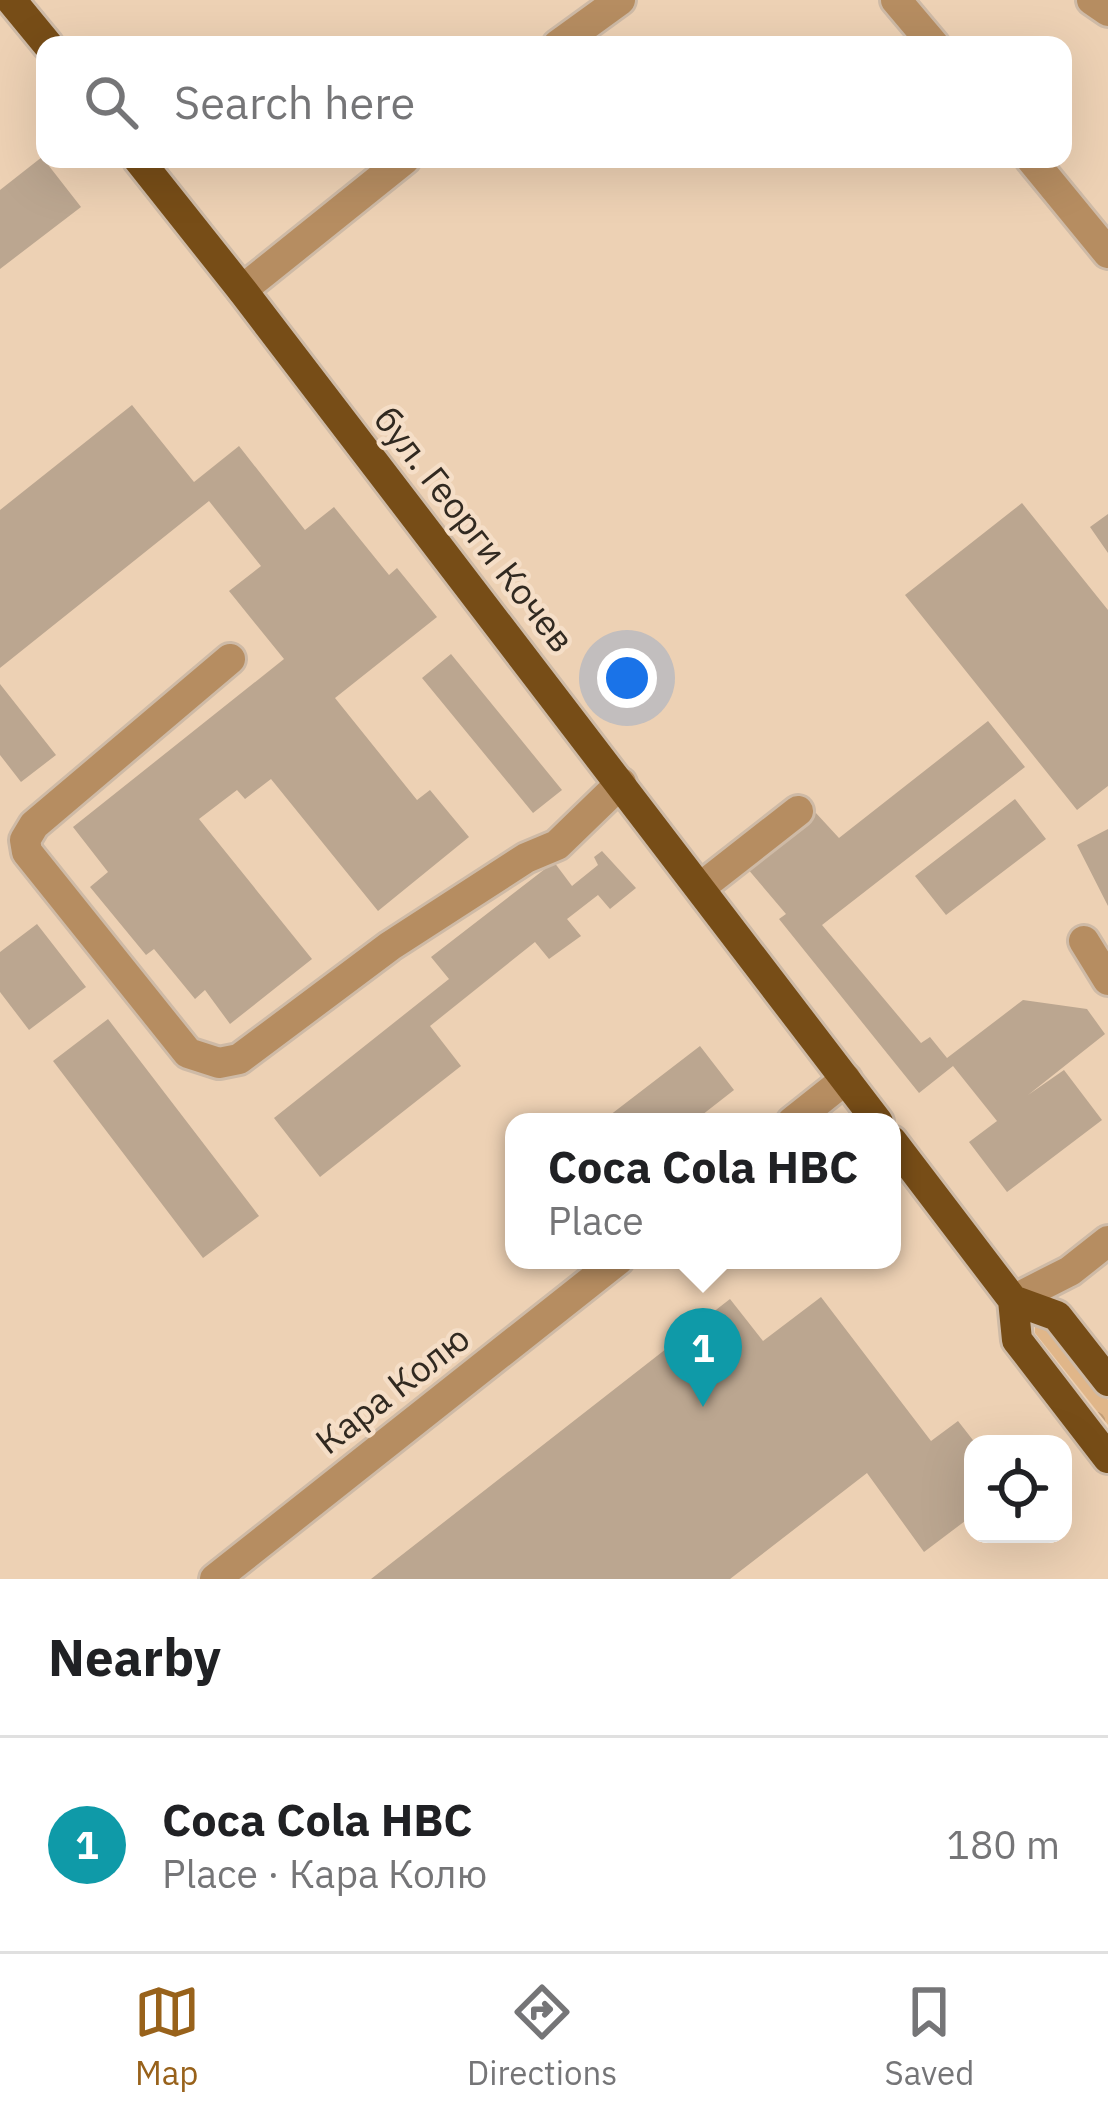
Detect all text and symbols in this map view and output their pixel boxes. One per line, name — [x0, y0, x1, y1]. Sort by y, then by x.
search box — [36, 36, 1072, 168]
icon: search — [78, 69, 144, 135]
text: Search here — [174, 73, 415, 131]
street label: бул. Георги Кочев — [364, 397, 586, 661]
your location — [597, 648, 657, 708]
popup — [505, 1113, 901, 1269]
text: Coca Cola HBC — [548, 1137, 858, 1195]
text: Place — [548, 1195, 644, 1246]
pin: 1 — [664, 1308, 742, 1407]
street label: Кара Колю — [305, 1314, 479, 1464]
map controls — [964, 1435, 1072, 1543]
button: locate — [964, 1435, 1072, 1543]
text: Nearby — [48, 1624, 221, 1690]
text: Coca Cola HBC — [162, 1790, 473, 1848]
text: 1 — [75, 1819, 99, 1870]
text: 180 m — [947, 1819, 1060, 1870]
text: Place · Кара Колю — [162, 1848, 487, 1899]
tab: Map — [134, 1979, 200, 2094]
tab: Directions — [467, 1979, 617, 2094]
tab: Saved — [885, 1979, 974, 2094]

